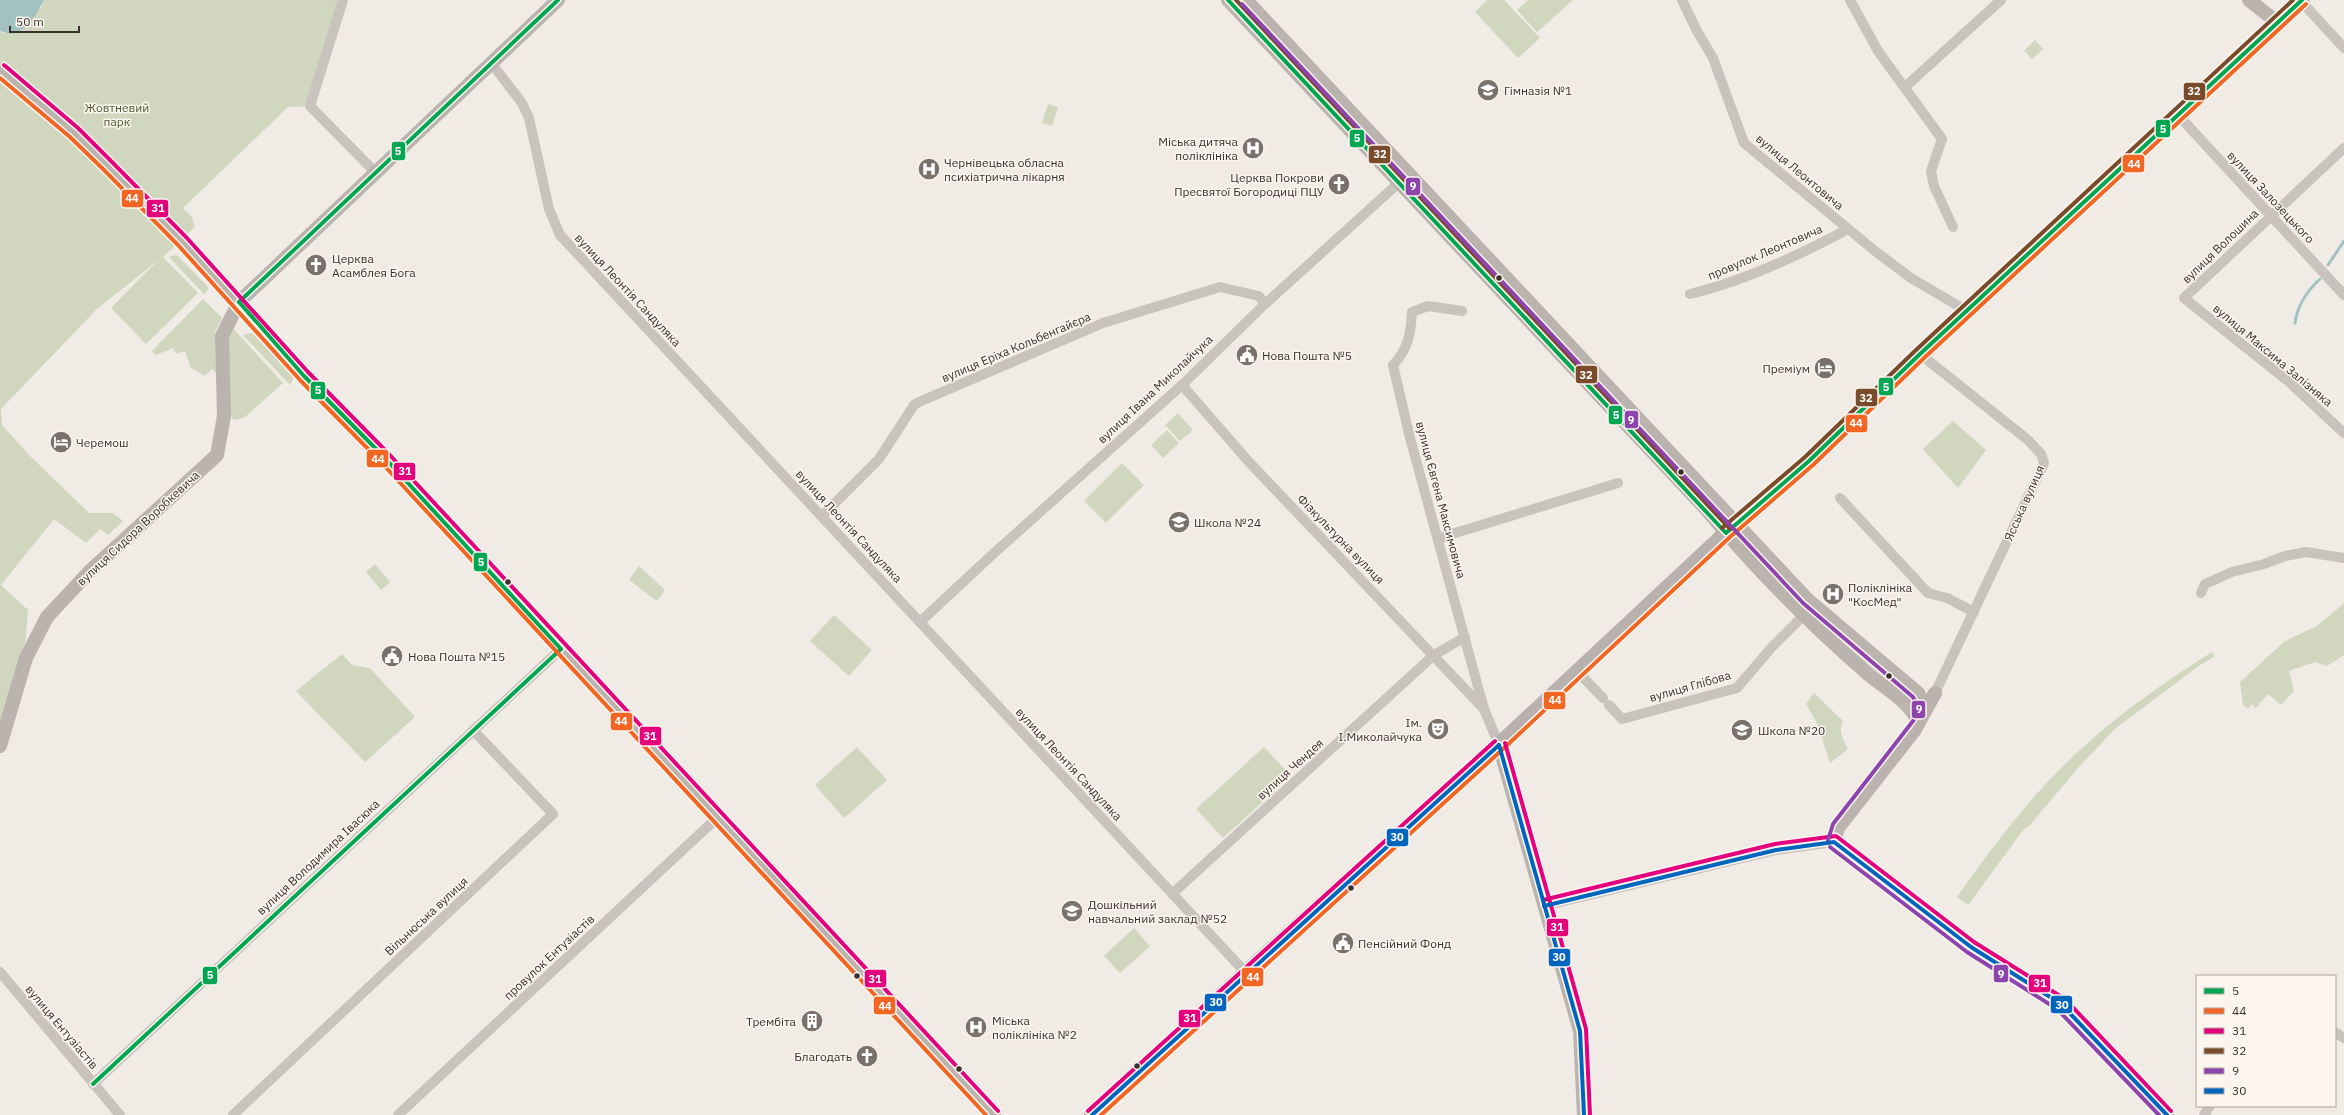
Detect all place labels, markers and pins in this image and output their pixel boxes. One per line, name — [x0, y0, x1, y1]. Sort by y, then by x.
school or university icon: Гімназія №1 — [1475, 77, 1501, 103]
place label: Гімназія №1 — [1504, 83, 1572, 98]
place label: Міська дитяча поліклініка — [1158, 134, 1239, 163]
hospital icon: Міська дитяча поліклініка — [1240, 135, 1266, 161]
place label: Чернівецька обласна психіатрична лікарня — [944, 155, 1065, 184]
hospital icon: Чернівецька обласна психіатрична лікарня — [916, 156, 942, 182]
place label: Церква Покрови Пресвятої Богородиці ПЦУ — [1174, 170, 1324, 199]
church icon: Церква Покрови Пресвятої Богородиці ПЦУ — [1326, 171, 1352, 197]
place label: Церква Асамблея Бога — [332, 251, 416, 280]
church icon: Церква Асамблея Бога — [303, 252, 329, 278]
unlabelled marker — [1494, 273, 1504, 283]
public building icon: Нова Пошта №5 — [1234, 342, 1260, 368]
place label: Нова Пошта №5 — [1262, 348, 1352, 363]
hotel icon: Преміум — [1812, 355, 1838, 381]
place label: Преміум — [1762, 361, 1810, 376]
hotel icon: Черемош — [48, 429, 74, 455]
place label: Черемош — [76, 435, 129, 450]
unlabelled marker — [1676, 467, 1686, 477]
school or university icon: Школа №24 — [1166, 509, 1192, 535]
place label: Школа №24 — [1194, 515, 1261, 530]
unlabelled marker — [503, 577, 513, 587]
place label: Поліклініка "КосМед" — [1848, 580, 1913, 609]
hospital icon: Поліклініка "КосМед" — [1820, 581, 1846, 607]
public building icon: Нова Пошта №15 — [379, 643, 405, 669]
place label: Нова Пошта №15 — [408, 649, 505, 664]
unlabelled marker — [1884, 671, 1894, 681]
place label: Ім. І.Миколайчука — [1338, 715, 1423, 744]
theatre icon: Ім. І.Миколайчука — [1425, 716, 1451, 742]
school or university icon: Школа №20 — [1729, 717, 1755, 743]
place label: Школа №20 — [1758, 723, 1825, 738]
unlabelled marker — [1346, 883, 1356, 893]
place label: Дошкільний навчальний заклад №52 — [1088, 897, 1227, 926]
school or university icon: Дошкільний навчальний заклад №52 — [1059, 898, 1085, 924]
public building icon: Пенсійний Фонд — [1330, 930, 1356, 956]
place label: Пенсійний Фонд — [1358, 936, 1451, 951]
unlabelled marker — [852, 971, 862, 981]
building icon: Трембіта — [799, 1008, 825, 1034]
place label: Міська поліклініка №2 — [992, 1013, 1077, 1042]
place label: Трембіта — [746, 1014, 797, 1029]
hospital icon: Міська поліклініка №2 — [963, 1014, 989, 1040]
church icon: Благодать — [854, 1043, 880, 1069]
place label: Благодать — [794, 1049, 852, 1064]
unlabelled marker — [1132, 1061, 1142, 1071]
unlabelled marker — [954, 1064, 964, 1074]

